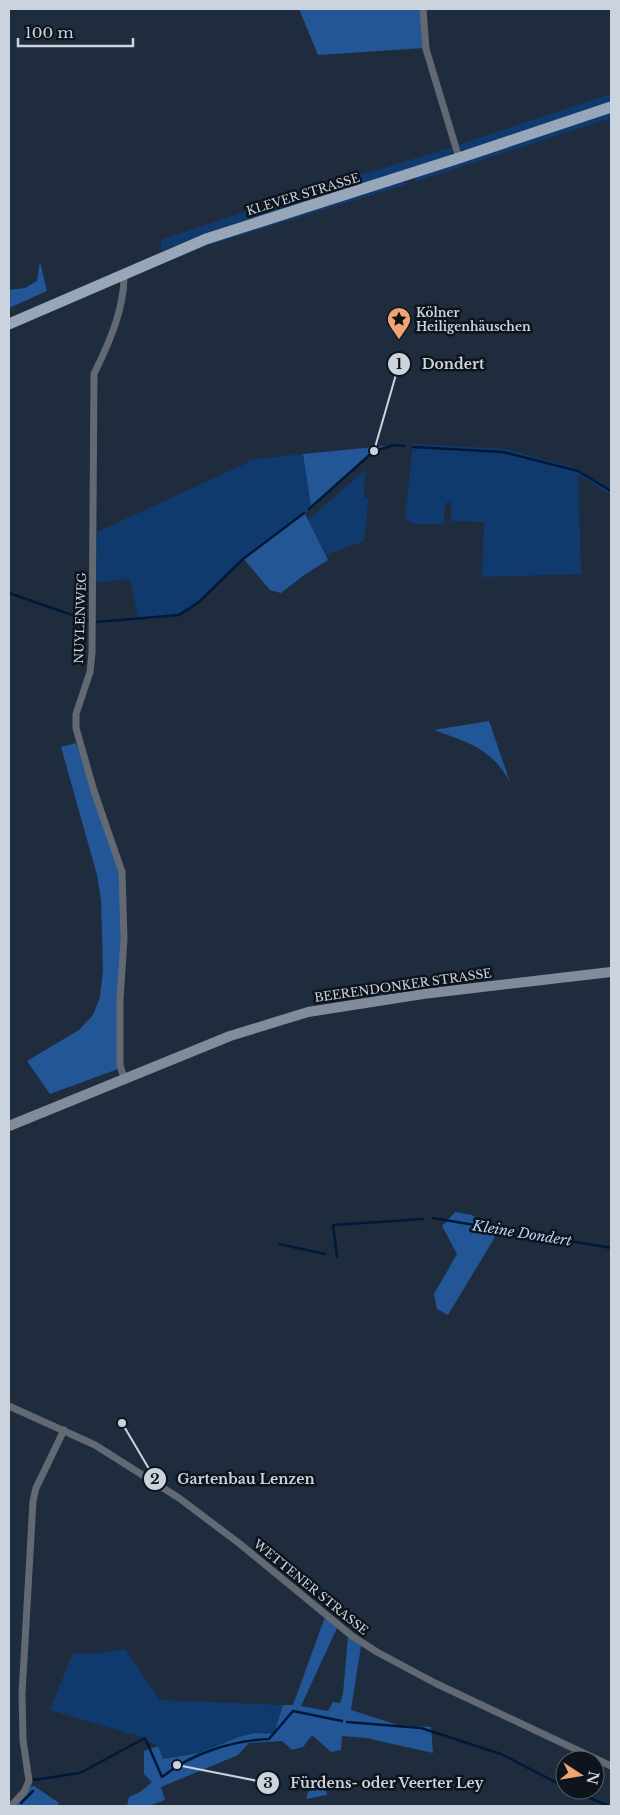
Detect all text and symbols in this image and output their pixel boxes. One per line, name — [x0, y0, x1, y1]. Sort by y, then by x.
scale bar — [18, 15, 132, 47]
text: 100 m — [25, 23, 74, 42]
street label: KLEVER STRASSE — [245, 170, 362, 218]
place label: Kölner Heiligenhäuschen — [416, 305, 531, 334]
place icon: Kölner Heiligenhäuschen — [386, 306, 412, 340]
callout: Dondert — [386, 350, 494, 379]
text: 1 — [396, 354, 403, 373]
text: Dondert — [422, 355, 485, 373]
street label: NUYLENWEG — [71, 571, 89, 664]
street label: BEERENDONKER STRASSE — [313, 965, 493, 1005]
water label: Kleine Dondert — [470, 1216, 574, 1250]
callout: Gartenbau Lenzen — [142, 1464, 325, 1493]
text: 2 — [150, 1469, 160, 1488]
text: Gartenbau Lenzen — [177, 1470, 315, 1488]
street label: WETTENER STRASSE — [250, 1536, 372, 1638]
north arrow — [555, 1750, 605, 1800]
callout: Fürdens- oder Veerter Ley — [255, 1768, 495, 1797]
text: N — [583, 1769, 603, 1786]
text: 3 — [263, 1773, 273, 1792]
text: Fürdens- oder Veerter Ley — [290, 1774, 485, 1792]

